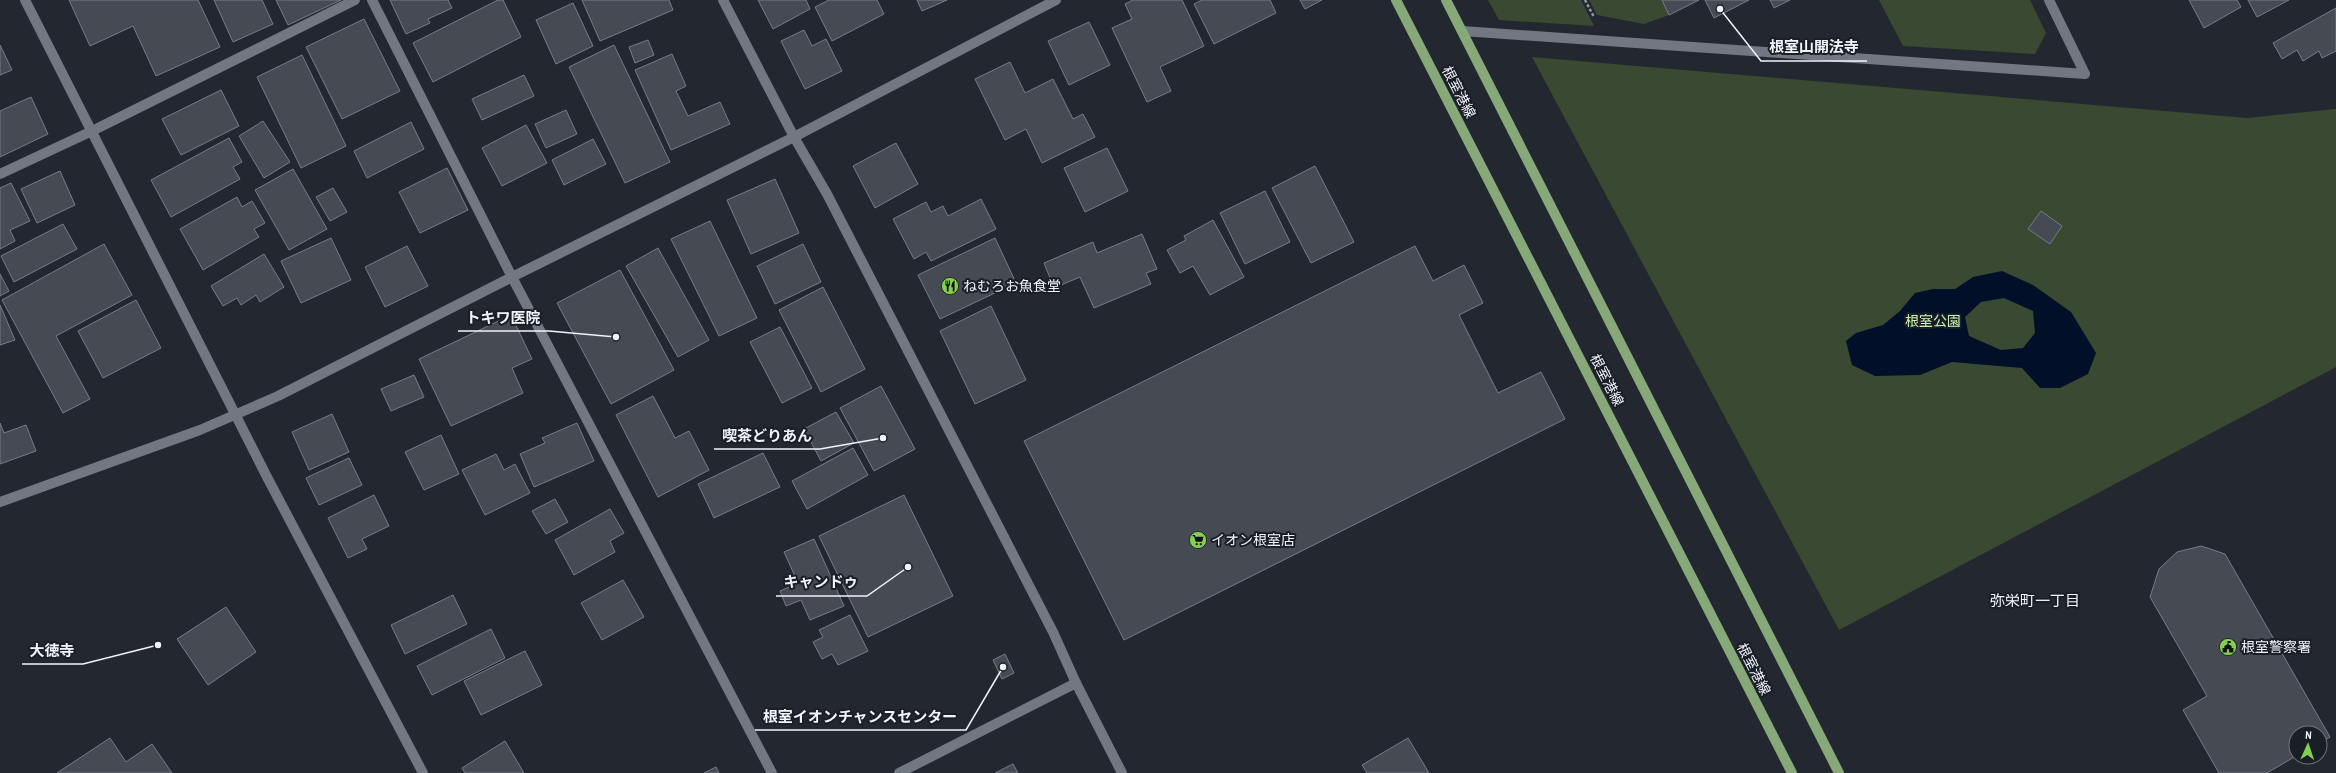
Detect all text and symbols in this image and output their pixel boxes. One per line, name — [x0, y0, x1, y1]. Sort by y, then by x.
callout: 根室山開法寺 — [1761, 34, 1867, 61]
text: 根室山開法寺 — [1769, 36, 1859, 57]
street label: 根室港線 — [1438, 63, 1480, 121]
restaurant icon: ねむろお魚食堂 — [940, 276, 960, 296]
place label: ねむろお魚食堂 — [963, 277, 1061, 295]
callout: トキワ医院 — [458, 304, 549, 331]
text: トキワ医院 — [465, 307, 541, 328]
park label: 根室公園 — [1905, 312, 1961, 330]
street label: 根室港線 — [1586, 351, 1628, 409]
callout: 喫茶どりあん — [714, 422, 820, 449]
text: 喫茶どりあん — [722, 425, 812, 446]
supermarket icon: イオン根室店 — [1188, 530, 1208, 550]
place label: イオン根室店 — [1211, 531, 1295, 549]
callout: キャンドゥ — [776, 569, 867, 596]
text: キャンドゥ — [783, 571, 859, 592]
district label: 弥栄町一丁目 — [1990, 590, 2080, 611]
callout: 大徳寺 — [22, 637, 83, 664]
public building icon: 根室警察署 — [2218, 637, 2238, 657]
place label: 根室警察署 — [2241, 638, 2311, 656]
text: 大徳寺 — [29, 640, 75, 661]
street label: 根室港線 — [1733, 640, 1775, 698]
callout: 根室イオンチャンスセンター — [755, 703, 966, 730]
text: 根室イオンチャンスセンター — [763, 706, 957, 727]
north arrow — [2288, 725, 2328, 765]
text: N — [2305, 728, 2312, 742]

